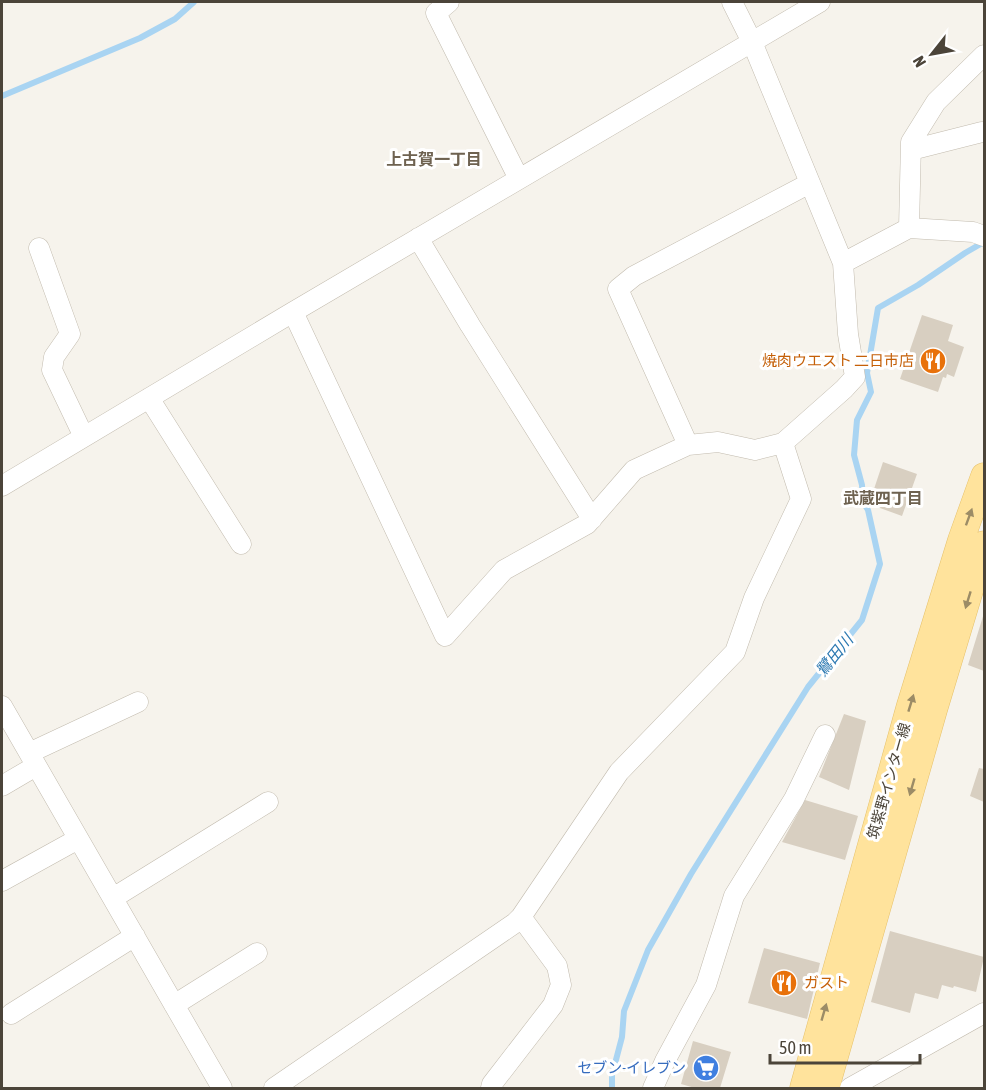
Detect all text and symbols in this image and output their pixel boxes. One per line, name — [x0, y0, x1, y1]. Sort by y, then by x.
north arrow — [902, 24, 962, 84]
text: N — [909, 53, 929, 70]
district label: 上古賀一丁目 — [386, 150, 482, 168]
restaurant icon: 焼肉ウエスト 二日市店 — [918, 346, 948, 376]
place label: 焼肉ウエスト 二日市店 — [762, 352, 914, 369]
district label: 武蔵四丁目 — [843, 489, 923, 507]
one-way arrow — [965, 508, 975, 526]
one-way arrow — [963, 591, 972, 609]
water label: 鷺田川 — [812, 629, 857, 679]
one-way arrow — [907, 694, 916, 712]
street label: 筑紫野インター線 — [864, 721, 913, 841]
one-way arrow — [907, 778, 916, 796]
restaurant icon: ガスト — [769, 968, 799, 998]
place label: ガスト — [804, 974, 849, 991]
one-way arrow — [820, 1003, 829, 1021]
scale bar — [770, 1027, 920, 1065]
text: 50 m — [779, 1037, 811, 1058]
supermarket icon: セブン-イレブン — [691, 1053, 721, 1083]
place label: セブン-イレブン — [577, 1059, 686, 1076]

